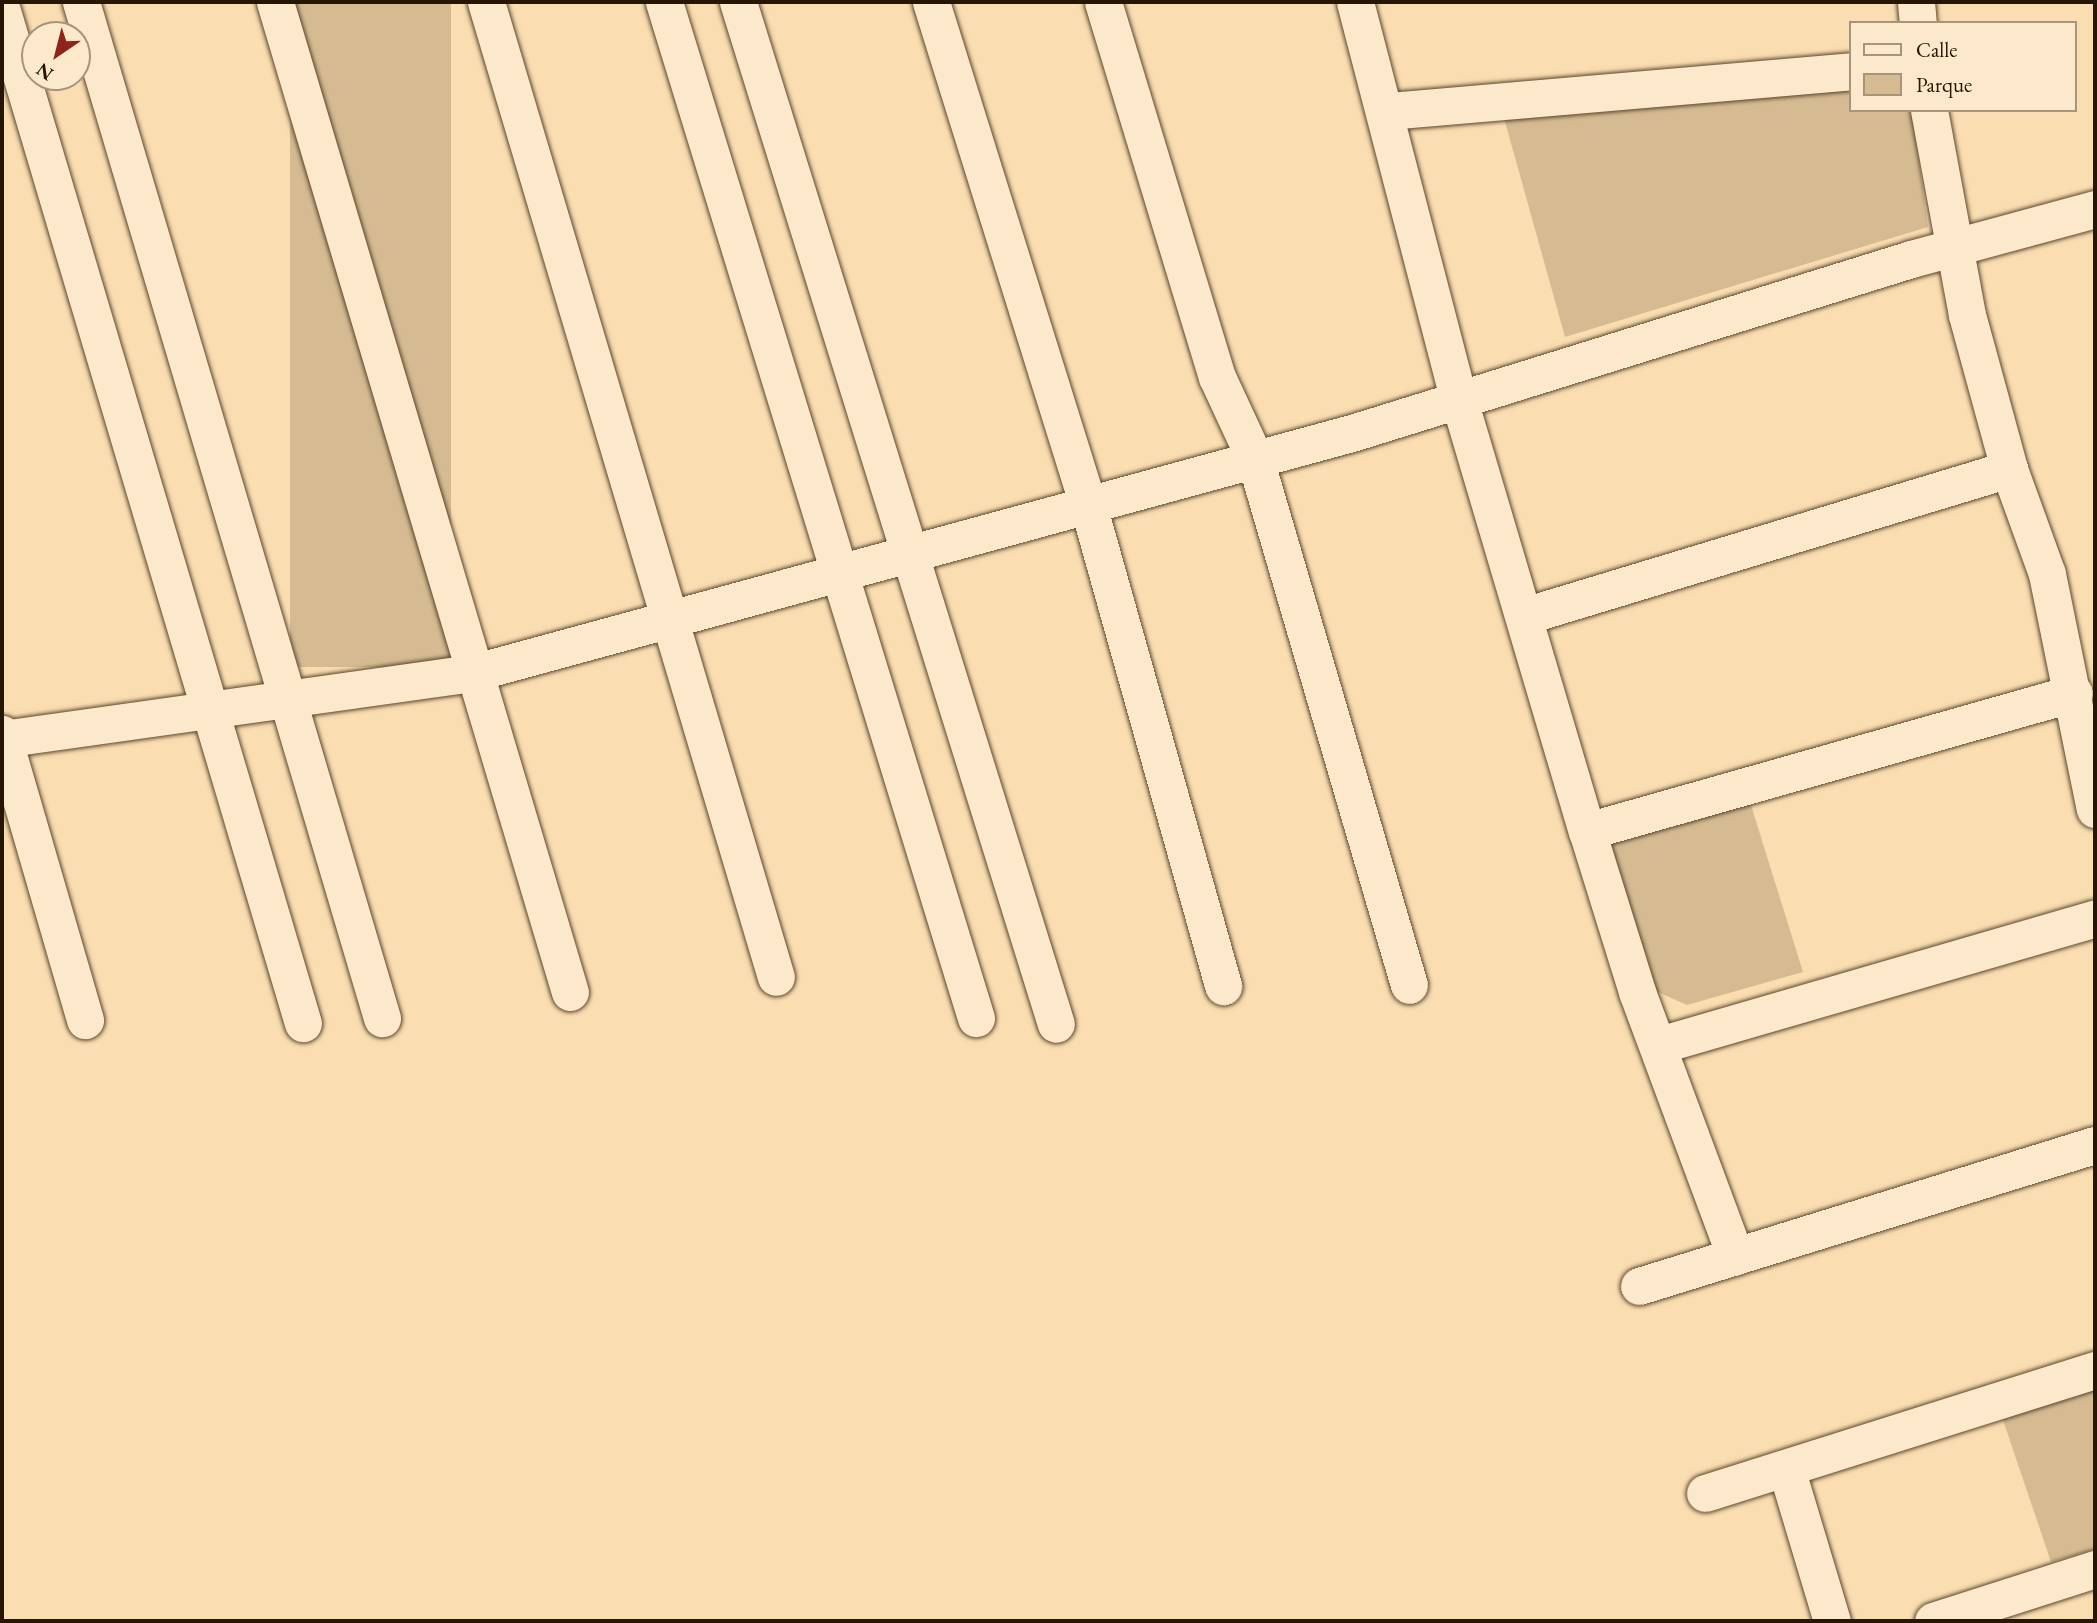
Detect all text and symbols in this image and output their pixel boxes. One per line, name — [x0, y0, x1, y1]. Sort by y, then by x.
north arrow — [21, 21, 91, 91]
legend — [1848, 21, 2076, 112]
text: Calle — [1916, 36, 1958, 63]
text: N — [31, 57, 58, 87]
text: Parque — [1916, 71, 1972, 98]

